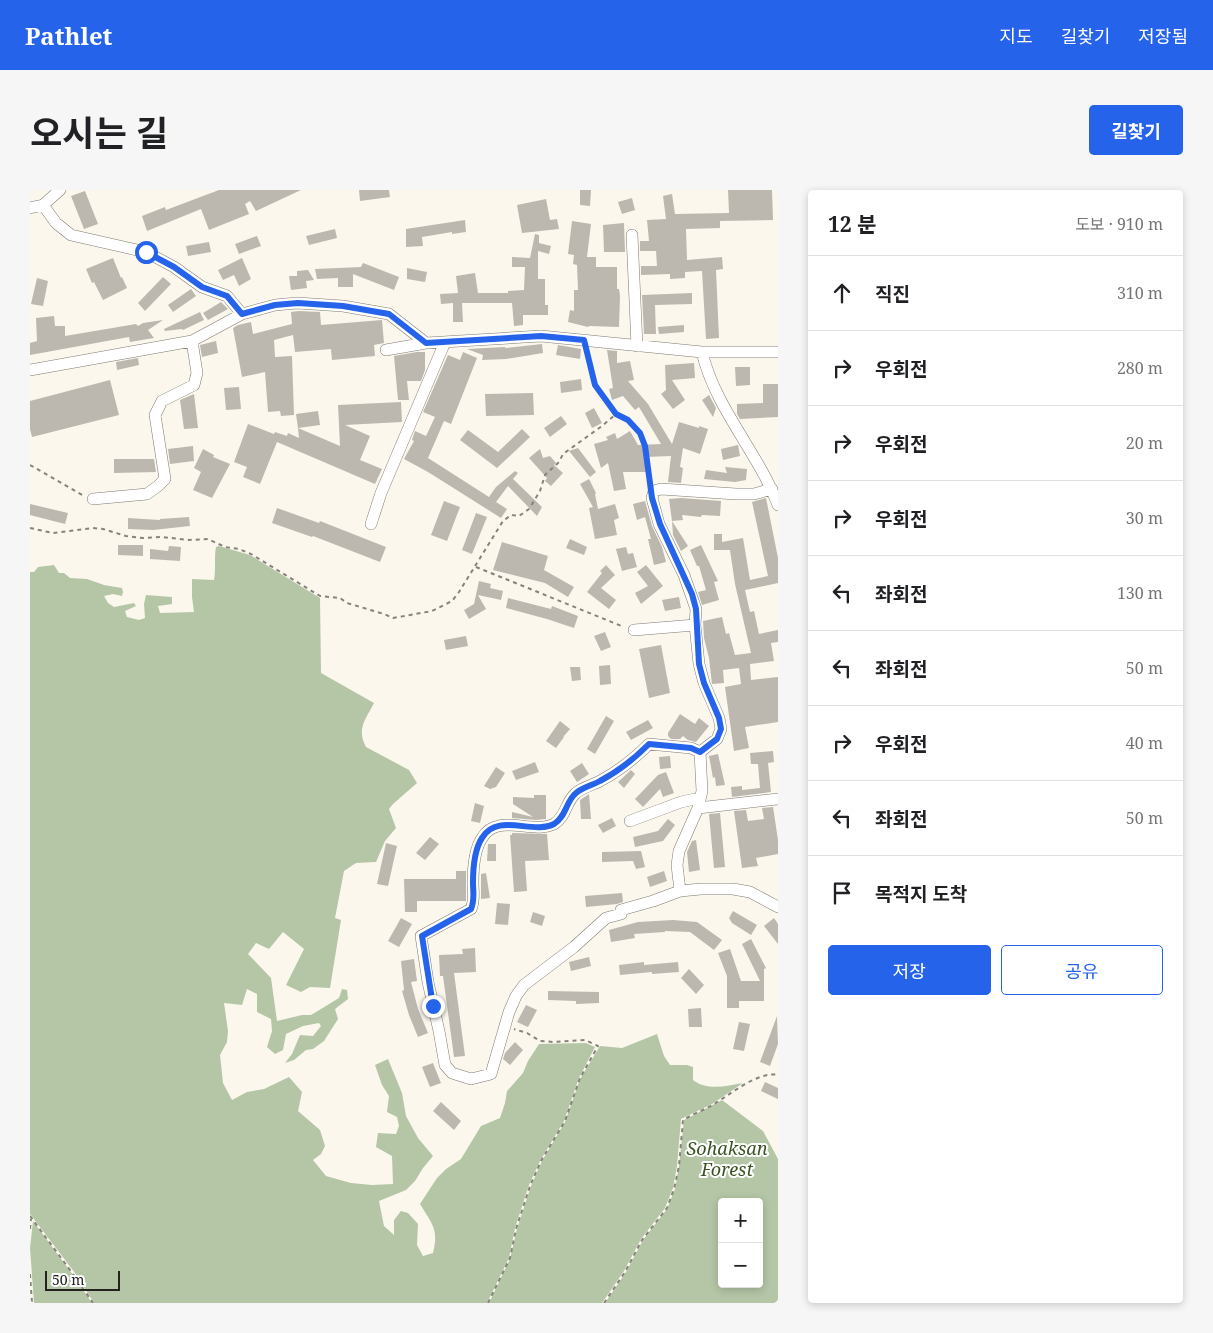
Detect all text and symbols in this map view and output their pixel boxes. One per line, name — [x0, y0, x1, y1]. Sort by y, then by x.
text: Pathlet — [25, 19, 112, 52]
text: 지도 — [1000, 24, 1033, 48]
text: 길찾기 — [1061, 24, 1110, 48]
text: 저장됨 — [1138, 24, 1188, 48]
button: 길찾기 — [1089, 105, 1183, 155]
text: 오시는 길 — [30, 109, 168, 156]
text: 12 분 — [828, 210, 877, 238]
text: 도보 · 910 m — [1075, 213, 1163, 235]
route start — [135, 241, 158, 264]
icon: ahead — [828, 279, 856, 307]
text: 직진 — [875, 281, 910, 307]
text: 310 m — [1117, 282, 1163, 304]
icon: right — [828, 354, 856, 382]
text: 우회전 — [875, 356, 927, 382]
text: 280 m — [1117, 357, 1163, 379]
icon: right — [828, 429, 856, 457]
text: 우회전 — [875, 431, 927, 457]
text: 20 m — [1126, 432, 1163, 454]
icon: right — [828, 504, 856, 532]
text: 우회전 — [875, 506, 927, 532]
text: 30 m — [1126, 507, 1163, 529]
icon: left — [828, 579, 856, 607]
text: 좌회전 — [875, 581, 927, 607]
text: 130 m — [1117, 582, 1163, 604]
icon: left — [828, 654, 856, 682]
text: 좌회전 — [875, 656, 927, 682]
text: 50 m — [1126, 657, 1163, 679]
icon: right — [828, 729, 856, 757]
text: 우회전 — [875, 731, 927, 757]
text: 40 m — [1126, 732, 1163, 754]
icon: left — [828, 804, 856, 832]
text: 좌회전 — [875, 806, 927, 832]
text: 50 m — [1126, 807, 1163, 829]
icon: arrive — [828, 879, 856, 907]
text: 목적지 도착 — [875, 881, 967, 907]
button: 저장 — [828, 945, 991, 995]
button: 공유 — [1001, 945, 1163, 995]
route end — [422, 995, 445, 1018]
park label: Sohaksan Forest — [686, 1136, 768, 1181]
map controls — [718, 1198, 763, 1288]
button: + — [718, 1198, 763, 1243]
button: − — [718, 1243, 763, 1288]
scale bar — [45, 1268, 120, 1291]
text: 50 m — [52, 1270, 85, 1289]

